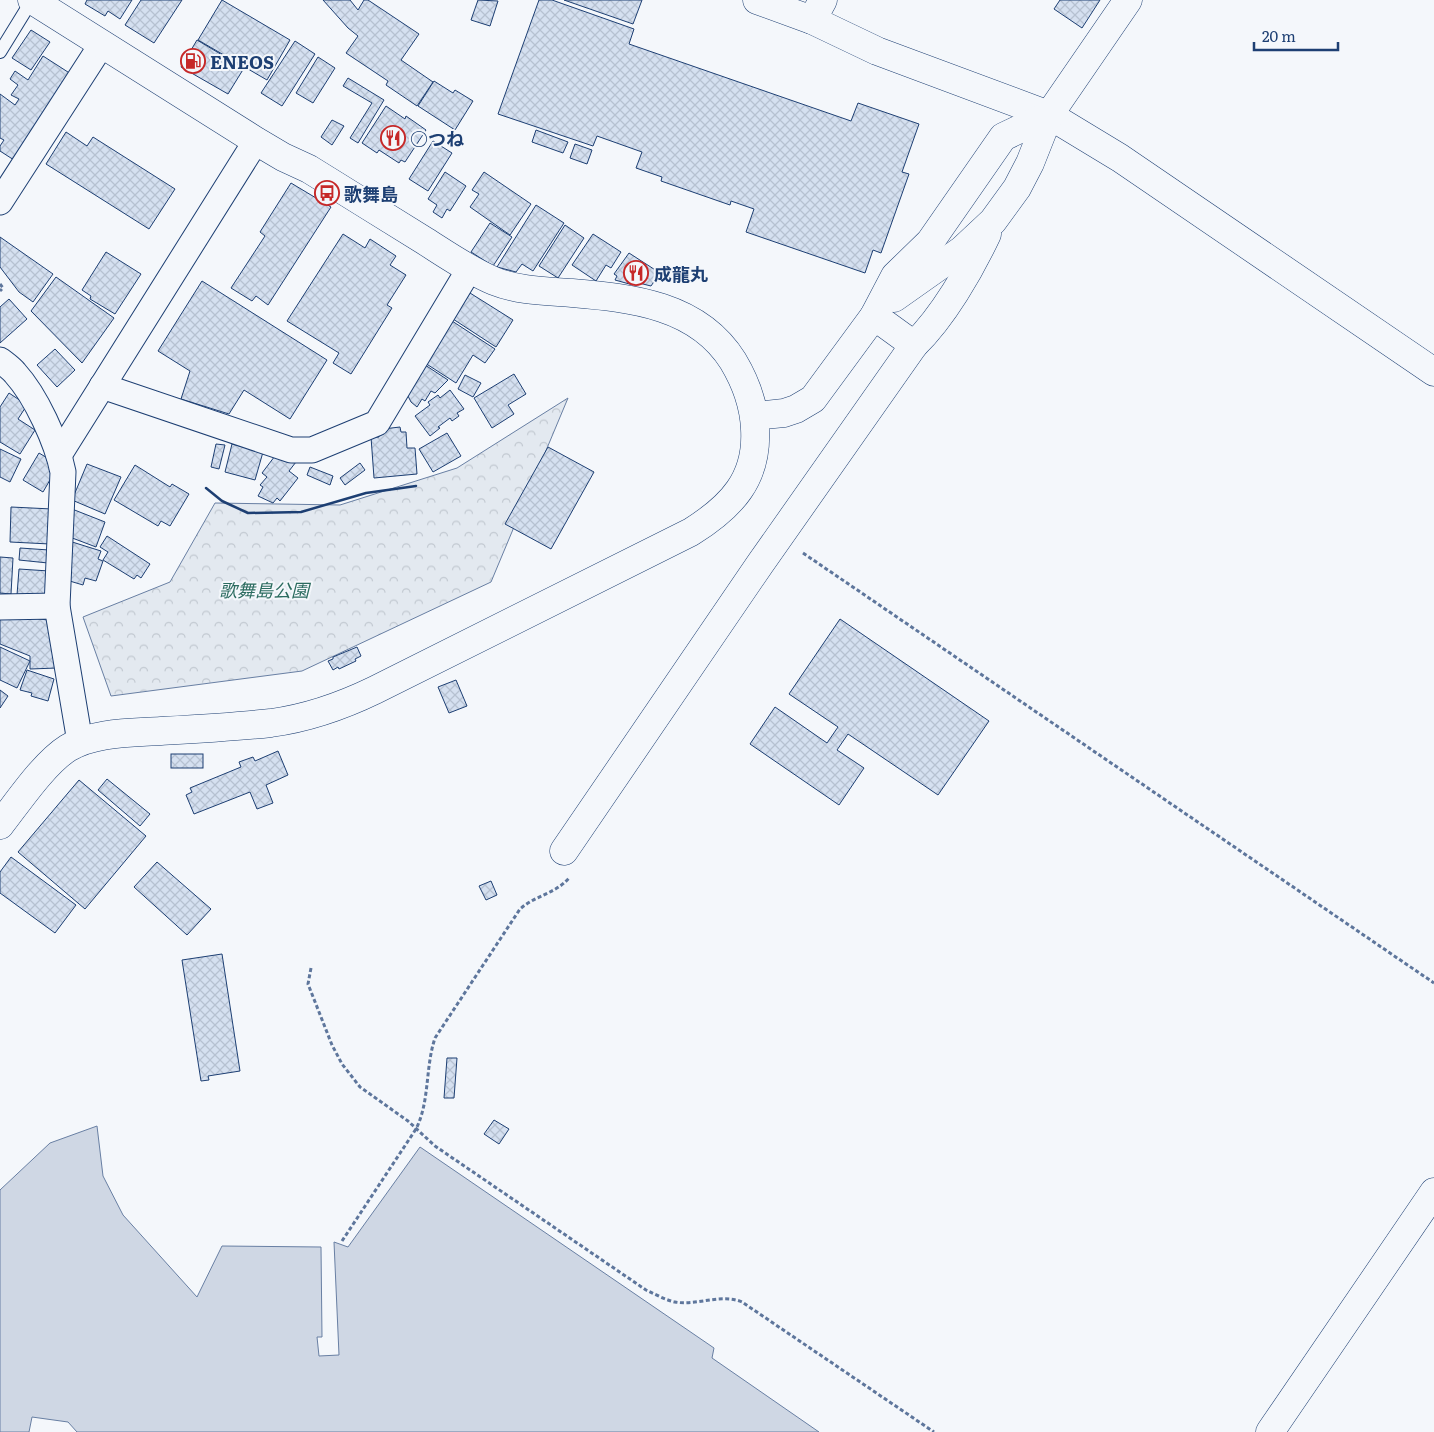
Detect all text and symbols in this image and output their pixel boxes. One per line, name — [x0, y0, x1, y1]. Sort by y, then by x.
scale bar — [1254, 20, 1338, 52]
text: 20 m — [1262, 24, 1296, 47]
fuel station icon: ENEOS — [180, 48, 206, 74]
place label: ENEOS — [210, 48, 274, 75]
restaurant icon: ○つね — [380, 125, 406, 151]
place label: ○つね — [410, 125, 464, 152]
bus stop icon: 歌舞島 — [314, 180, 340, 206]
place label: 歌舞島 — [344, 180, 398, 207]
restaurant icon: 成龍丸 — [623, 260, 649, 286]
place label: 成龍丸 — [654, 260, 708, 287]
park label: 歌舞島公園 — [219, 576, 312, 603]

